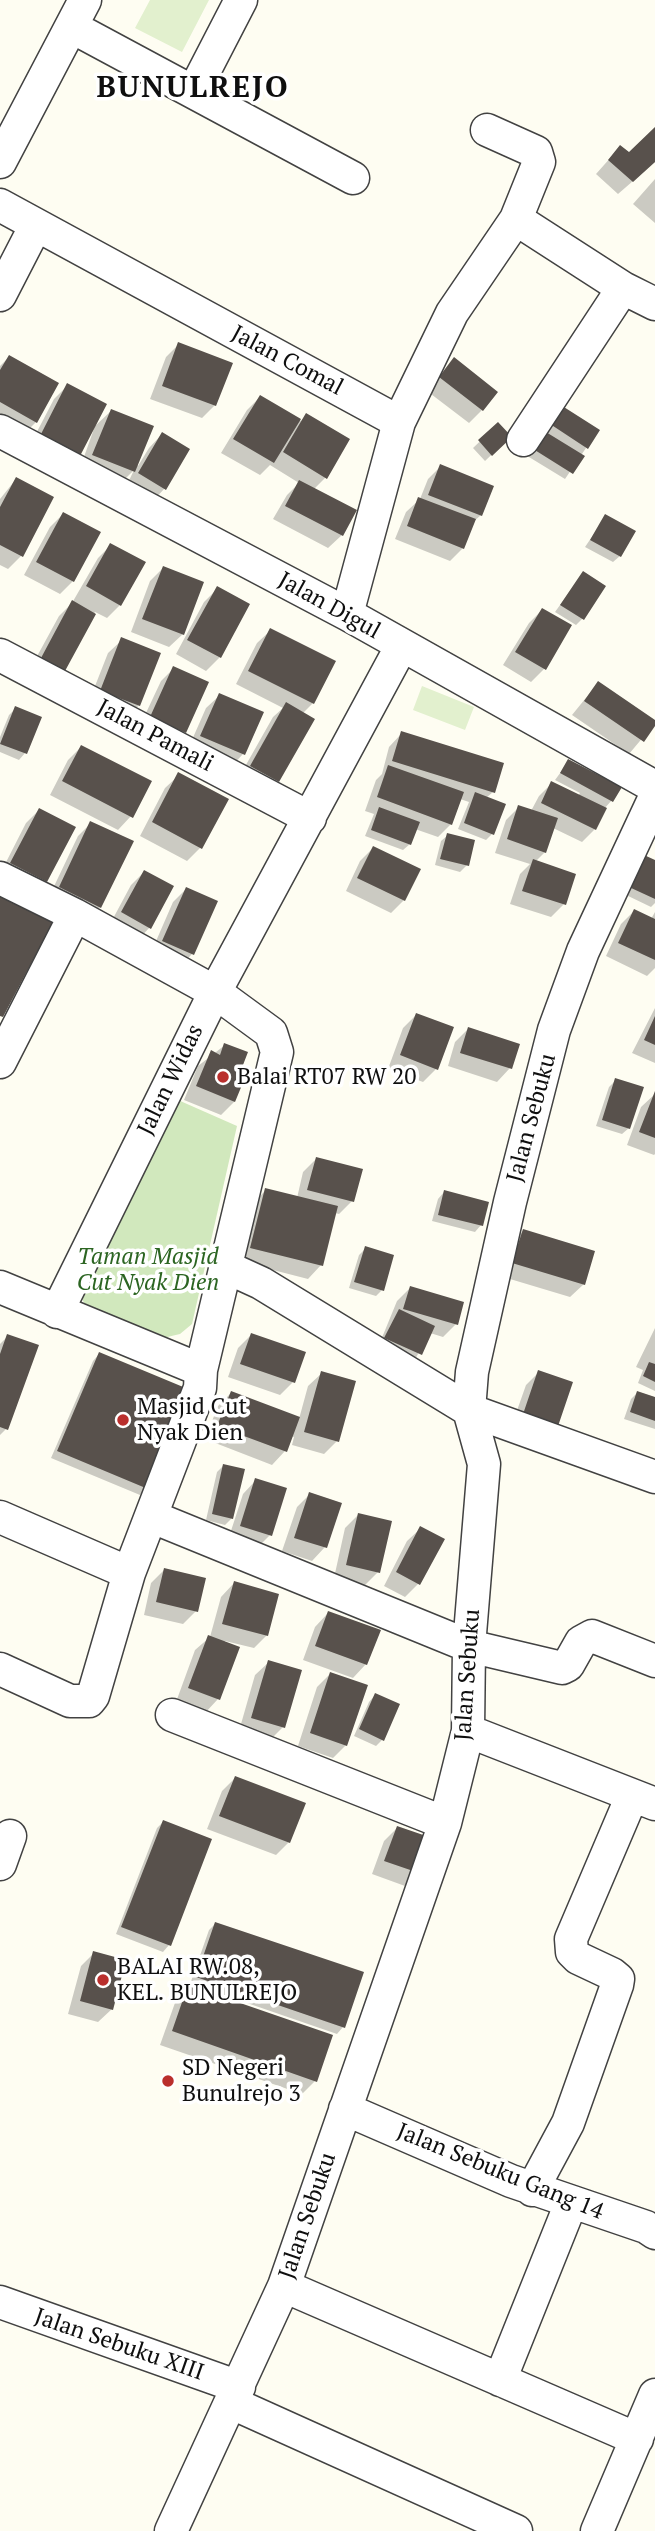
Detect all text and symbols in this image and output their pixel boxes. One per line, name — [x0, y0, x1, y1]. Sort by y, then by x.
district label: BUNULREJO — [98, 70, 288, 106]
street label: Jalan Comal — [226, 320, 348, 402]
street label: Jalan Digul — [273, 567, 385, 645]
street label: Jalan Pamali — [92, 694, 218, 778]
street label: Jalan Widas — [132, 1020, 210, 1140]
street label: Jalan Sebuku — [502, 1051, 562, 1185]
place label: Balai RT07 RW 20 — [237, 1063, 417, 1091]
marker: Balai RT07 RW 20 — [215, 1069, 231, 1085]
park label: Taman Masjid Cut Nyak Dien — [77, 1243, 219, 1297]
place label: Masjid Cut Nyak Dien — [137, 1393, 247, 1447]
marker: Masjid Cut Nyak Dien — [115, 1412, 131, 1428]
street label: Jalan Sebuku — [450, 1608, 486, 1742]
place label: BALAI RW.08, KEL. BUNULREJO — [117, 1953, 297, 2007]
marker: BALAI RW.08, KEL. BUNULREJO — [95, 1972, 111, 1988]
place label: SD Negeri Bunulrejo 3 — [182, 2054, 301, 2108]
marker: SD Negeri Bunulrejo 3 — [160, 2073, 176, 2089]
street label: Jalan Sebuku Gang 14 — [392, 2118, 608, 2226]
street label: Jalan Sebuku — [273, 2149, 343, 2283]
street label: Jalan Sebuku XIII — [31, 2303, 207, 2387]

